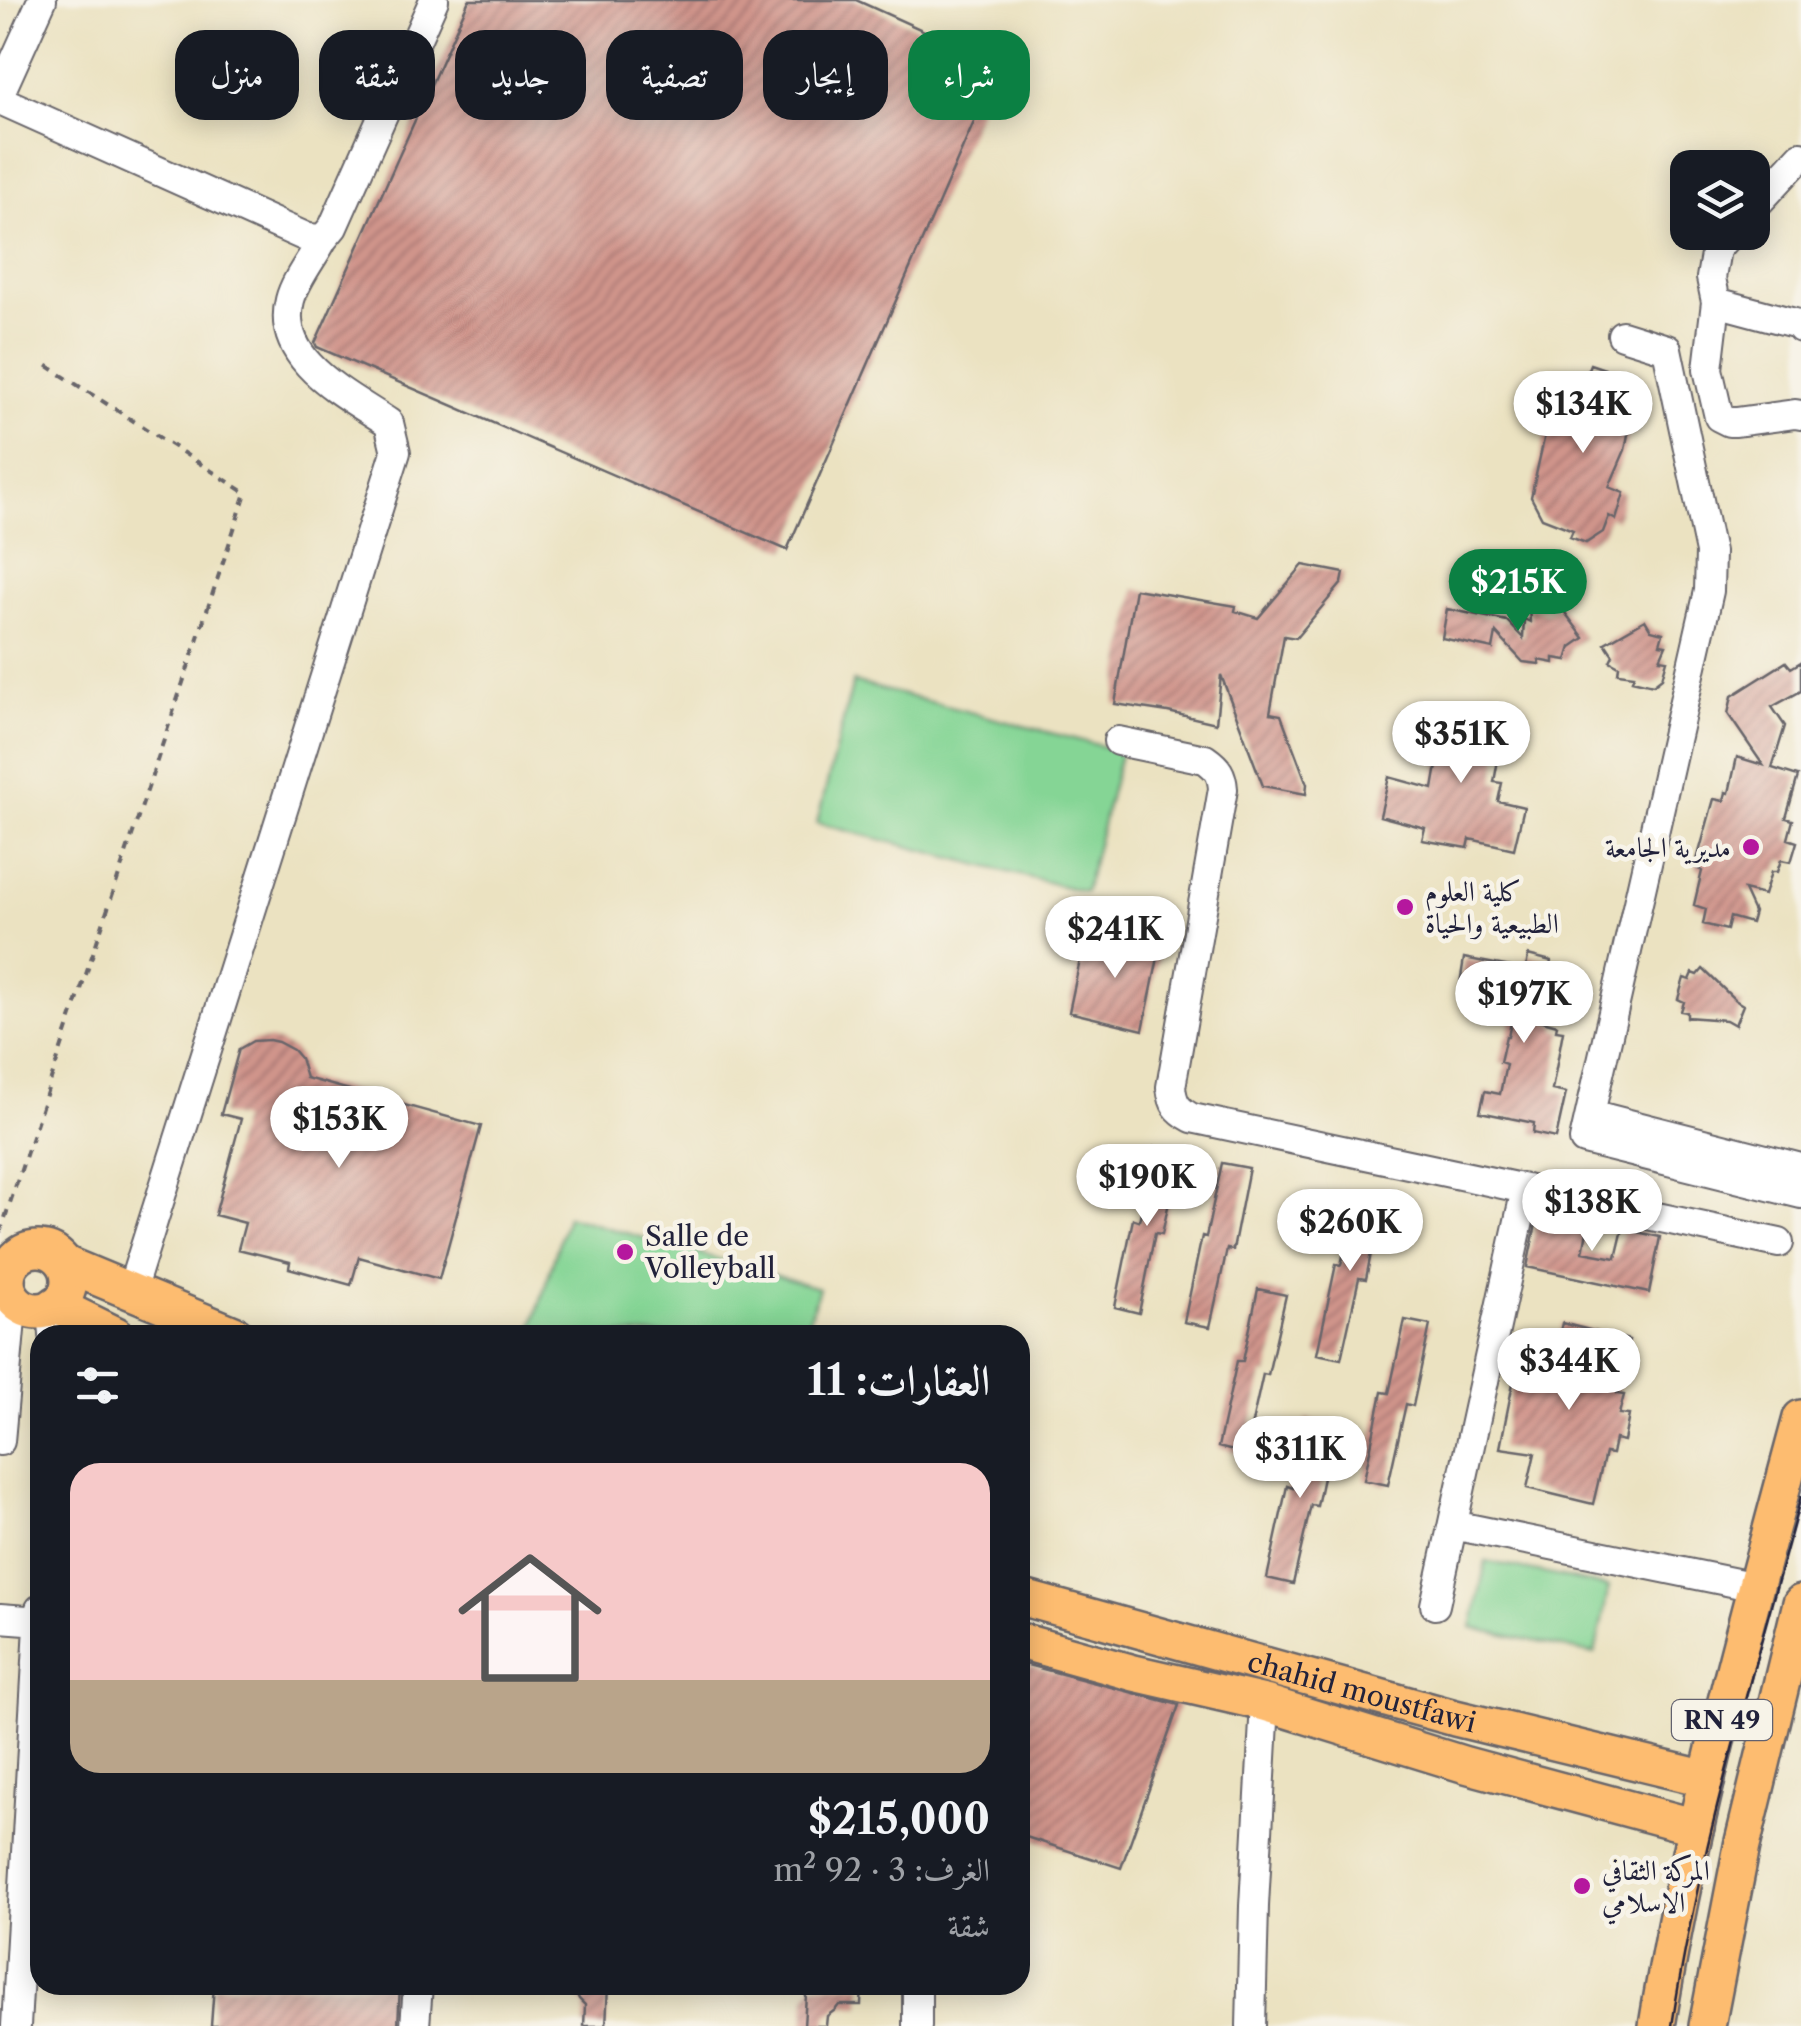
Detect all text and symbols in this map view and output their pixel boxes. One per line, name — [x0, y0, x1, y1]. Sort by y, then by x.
chip: منزل — [175, 30, 299, 120]
chip: شقة — [319, 30, 435, 120]
chip: جديد — [455, 30, 586, 120]
chip: تصفية — [606, 30, 743, 120]
chip: إيجار — [763, 30, 888, 120]
chip: شراء — [908, 30, 1030, 120]
map controls — [1670, 150, 1770, 250]
button: layers — [1670, 150, 1770, 250]
pin: $134K — [1513, 371, 1653, 456]
text: $134K — [1536, 384, 1630, 423]
pin: $215K — [1448, 549, 1588, 634]
text: $215K — [1471, 562, 1565, 601]
pin: $351K — [1391, 701, 1531, 786]
text: $351K — [1414, 714, 1508, 753]
place label: مديرية الجامعة — [1605, 830, 1731, 865]
marker: مديرية الجامعة — [1740, 836, 1762, 858]
place label: كلية العلوم الطبيعية والحياة — [1425, 874, 1559, 940]
pin: $241K — [1045, 896, 1185, 981]
marker: كلية العلوم الطبيعية والحياة — [1394, 896, 1416, 918]
text: $241K — [1067, 909, 1163, 948]
pin: $197K — [1454, 961, 1594, 1046]
text: $197K — [1477, 974, 1571, 1013]
pin: $153K — [269, 1086, 409, 1171]
text: $153K — [292, 1099, 386, 1138]
pin: $190K — [1077, 1144, 1217, 1229]
text: $190K — [1098, 1157, 1196, 1196]
pin: $138K — [1522, 1169, 1662, 1254]
text: $138K — [1544, 1182, 1640, 1221]
pin: $260K — [1280, 1189, 1420, 1274]
text: $260K — [1299, 1202, 1401, 1241]
place label: Salle de Volleyball — [644, 1219, 776, 1285]
marker: Salle de Volleyball — [614, 1241, 636, 1263]
pin: $344K — [1499, 1328, 1639, 1413]
text: $344K — [1519, 1341, 1619, 1380]
text: العقارات: 11 — [807, 1354, 990, 1406]
icon: filters — [70, 1358, 125, 1413]
pin: $311K — [1230, 1416, 1370, 1501]
text: $311K — [1255, 1429, 1345, 1468]
icon: home — [440, 1528, 620, 1708]
street label: chahid moustfawi — [1244, 1644, 1480, 1740]
road number: RN 49 — [1672, 1700, 1772, 1740]
text: $215,000 — [808, 1793, 990, 1845]
text: الغرف: 3 · 92 m² — [774, 1850, 990, 1889]
place label: المركة الثقافي الاسلامي — [1602, 1853, 1710, 1925]
marker: المركة الثقافي الاسلامي — [1571, 1875, 1593, 1897]
text: شقة — [948, 1906, 990, 1945]

